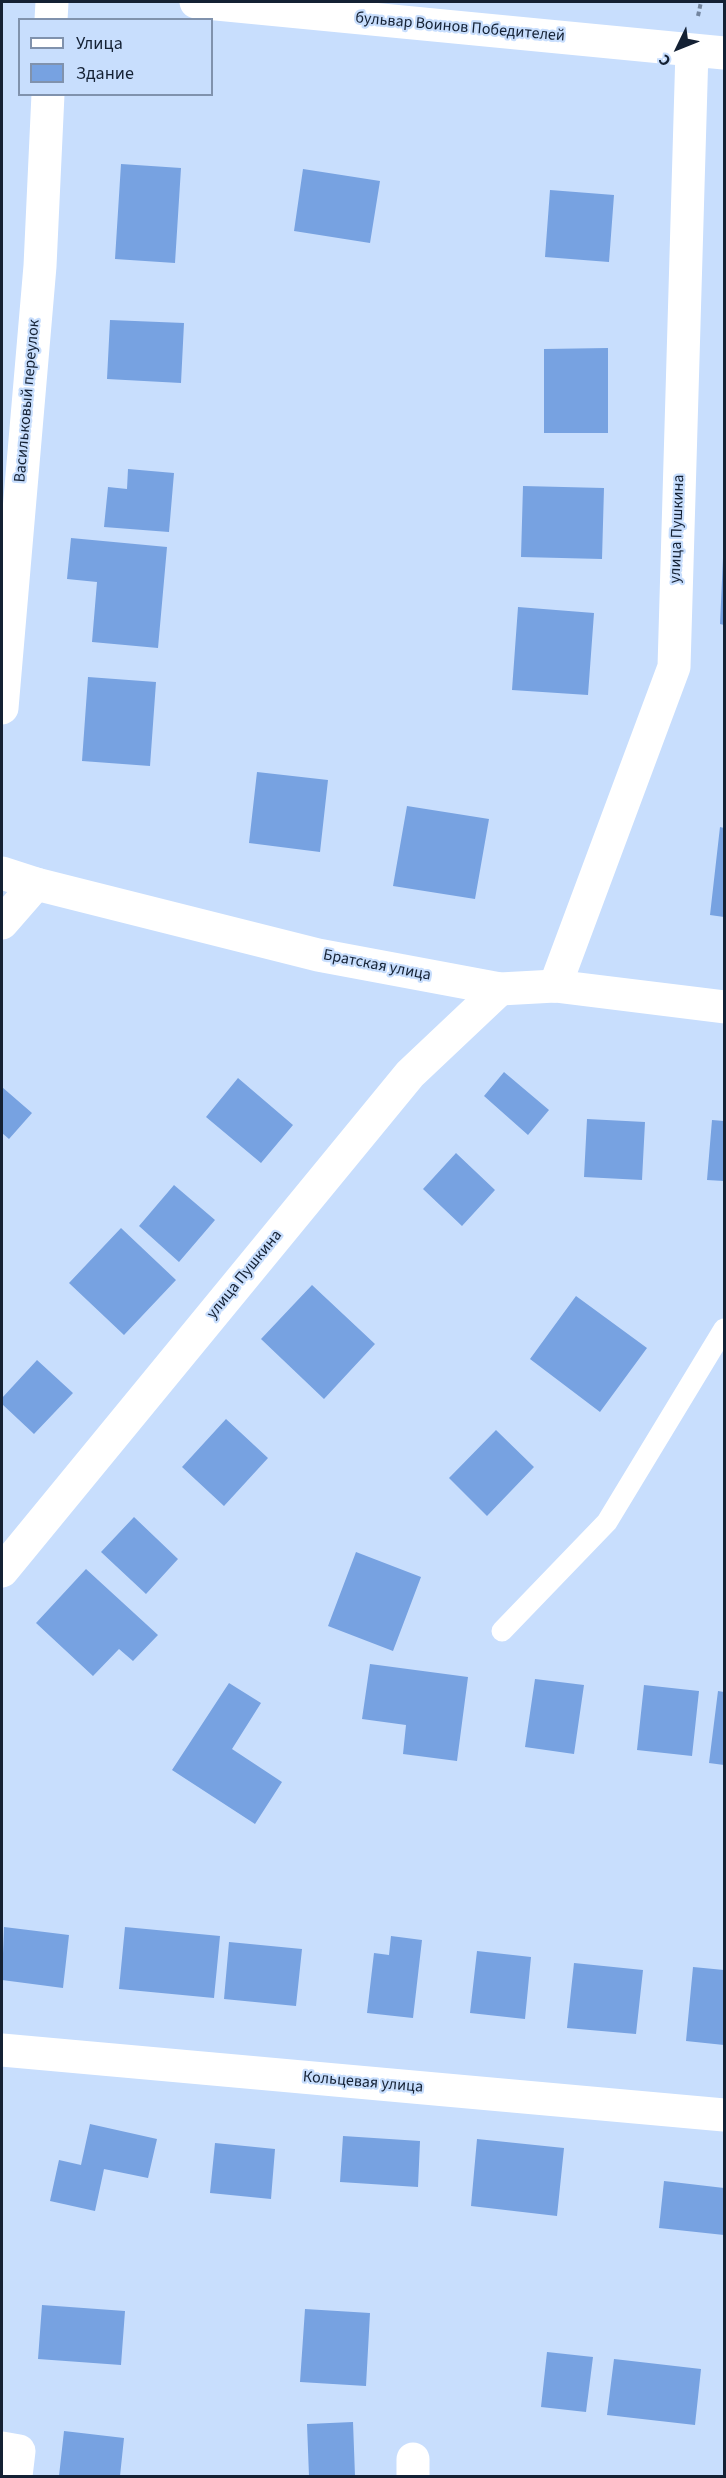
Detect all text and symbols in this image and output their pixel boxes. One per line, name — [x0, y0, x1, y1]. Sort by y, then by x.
street label: бульвар Воинов Победителей — [354, 9, 566, 47]
legend — [18, 18, 213, 96]
north arrow — [648, 18, 708, 78]
text: Улица — [76, 31, 123, 56]
text: С — [654, 49, 676, 71]
text: Здание — [76, 61, 134, 86]
street label: Васильковый переулок — [11, 319, 45, 483]
street label: улица Пушкина — [667, 474, 689, 584]
street label: Братская улица — [321, 946, 433, 986]
street label: улица Пушкина — [203, 1227, 287, 1323]
street label: Кольцевая улица — [302, 2068, 424, 2098]

